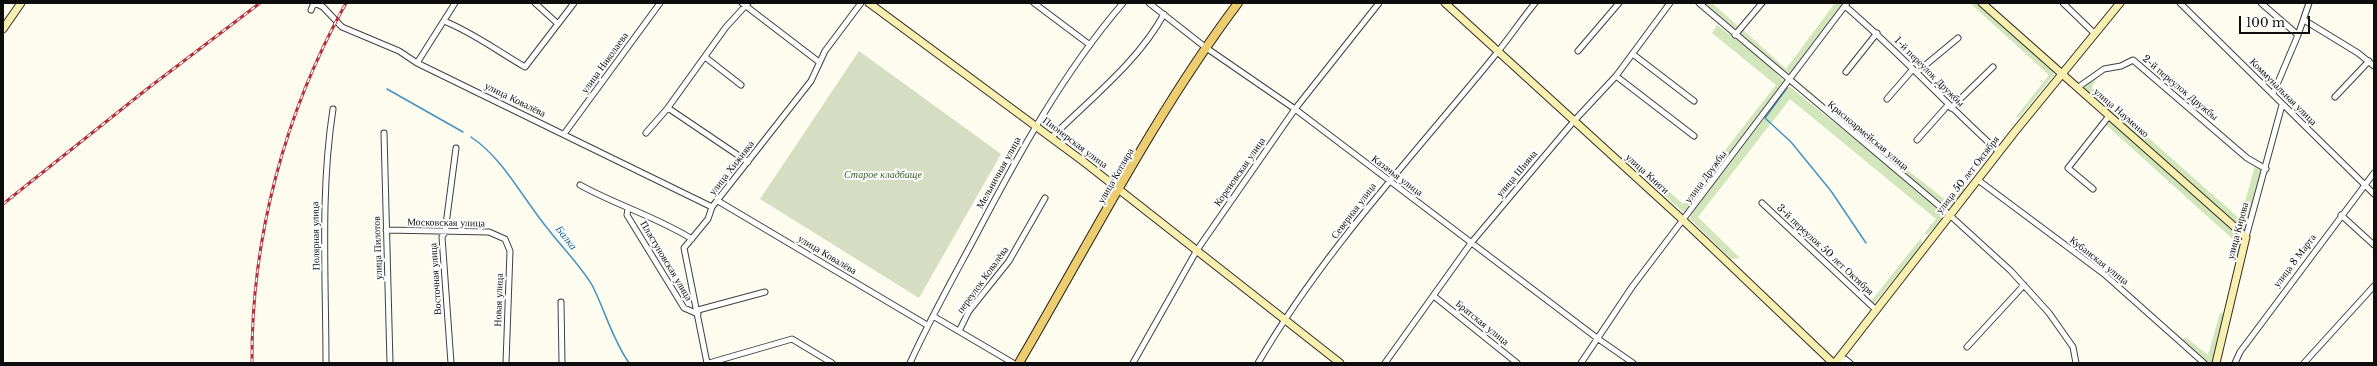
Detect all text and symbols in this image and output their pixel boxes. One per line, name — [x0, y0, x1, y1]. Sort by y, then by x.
scale bar — [2241, 8, 2312, 34]
text: 100 m — [2246, 15, 2285, 30]
street label: улица Николаева — [579, 30, 631, 96]
street label: 1-й переулок Дружбы — [1892, 35, 1966, 109]
street label: 2-й переулок Дружбы — [2140, 53, 2220, 123]
street label: Коммунальная улица — [2247, 56, 2319, 128]
street label: улица Ковалёва — [483, 80, 547, 120]
street label: улица Науменко — [2091, 86, 2151, 140]
street label: Красноармейская улица — [1825, 99, 1911, 173]
street label: Пионерская улица — [1040, 115, 1110, 171]
street label: улица 50 лет Октября — [1934, 134, 2002, 216]
street label: Мельничная улица — [974, 135, 1024, 211]
street label: Кореновская улица — [1212, 135, 1268, 209]
street label: улица Хижняка — [707, 138, 757, 198]
street label: улица Котляра — [1095, 146, 1137, 206]
street label: улица Шияна — [1494, 148, 1540, 200]
street label: улица Дружбы — [1682, 148, 1730, 206]
street label: улица Книги — [1623, 151, 1671, 197]
street label: Казачья улица — [1369, 153, 1425, 199]
park label: Старое кладбище — [844, 169, 922, 181]
street label: Северная улица — [1329, 181, 1379, 241]
street label: улица Кирова — [2225, 201, 2251, 261]
street label: Полярная улица — [309, 202, 323, 270]
street label: 3-й переулок 50 лет Октября — [1774, 202, 1876, 298]
street label: улица Пилотов — [371, 216, 385, 280]
street label: Московская улица — [407, 216, 485, 230]
street label: Пластуновская улица — [637, 219, 695, 303]
water label: Балка — [553, 223, 579, 253]
street label: улица 8 Марта — [2271, 232, 2319, 290]
street label: улица Ковалёва — [795, 233, 859, 277]
street label: Кубанская улица — [2067, 234, 2131, 288]
street label: Восточная улица — [427, 243, 445, 315]
street label: переулок Ковалёва — [955, 244, 1011, 316]
street label: Новая улица — [492, 273, 506, 327]
street label: Братская улица — [1453, 298, 1511, 348]

